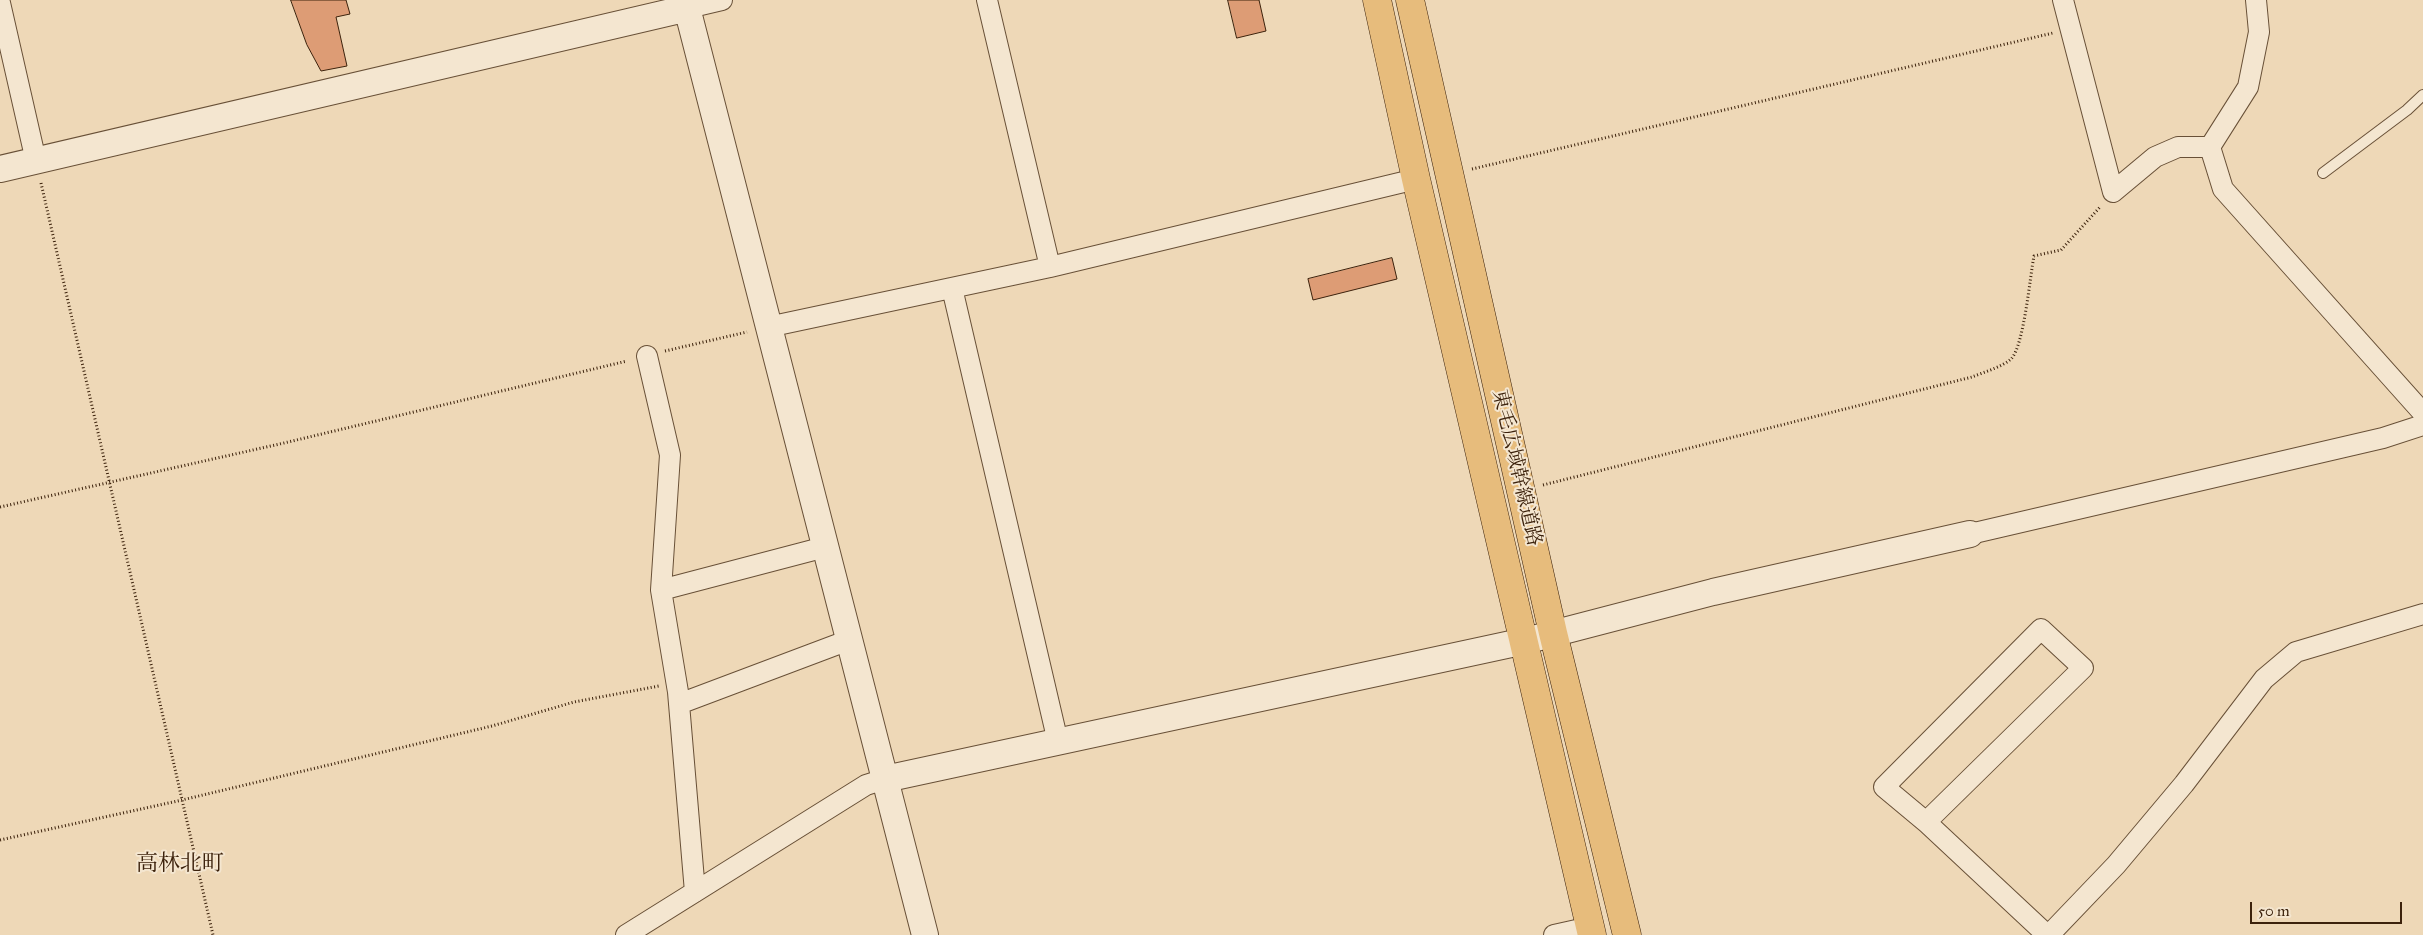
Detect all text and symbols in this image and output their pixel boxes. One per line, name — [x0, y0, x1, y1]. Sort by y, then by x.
street label: 東毛広域幹線道路 — [1486, 387, 1546, 549]
district label: 高林北町 — [136, 852, 224, 878]
scale bar — [2253, 892, 2406, 924]
text: 50 m — [2258, 902, 2290, 920]

